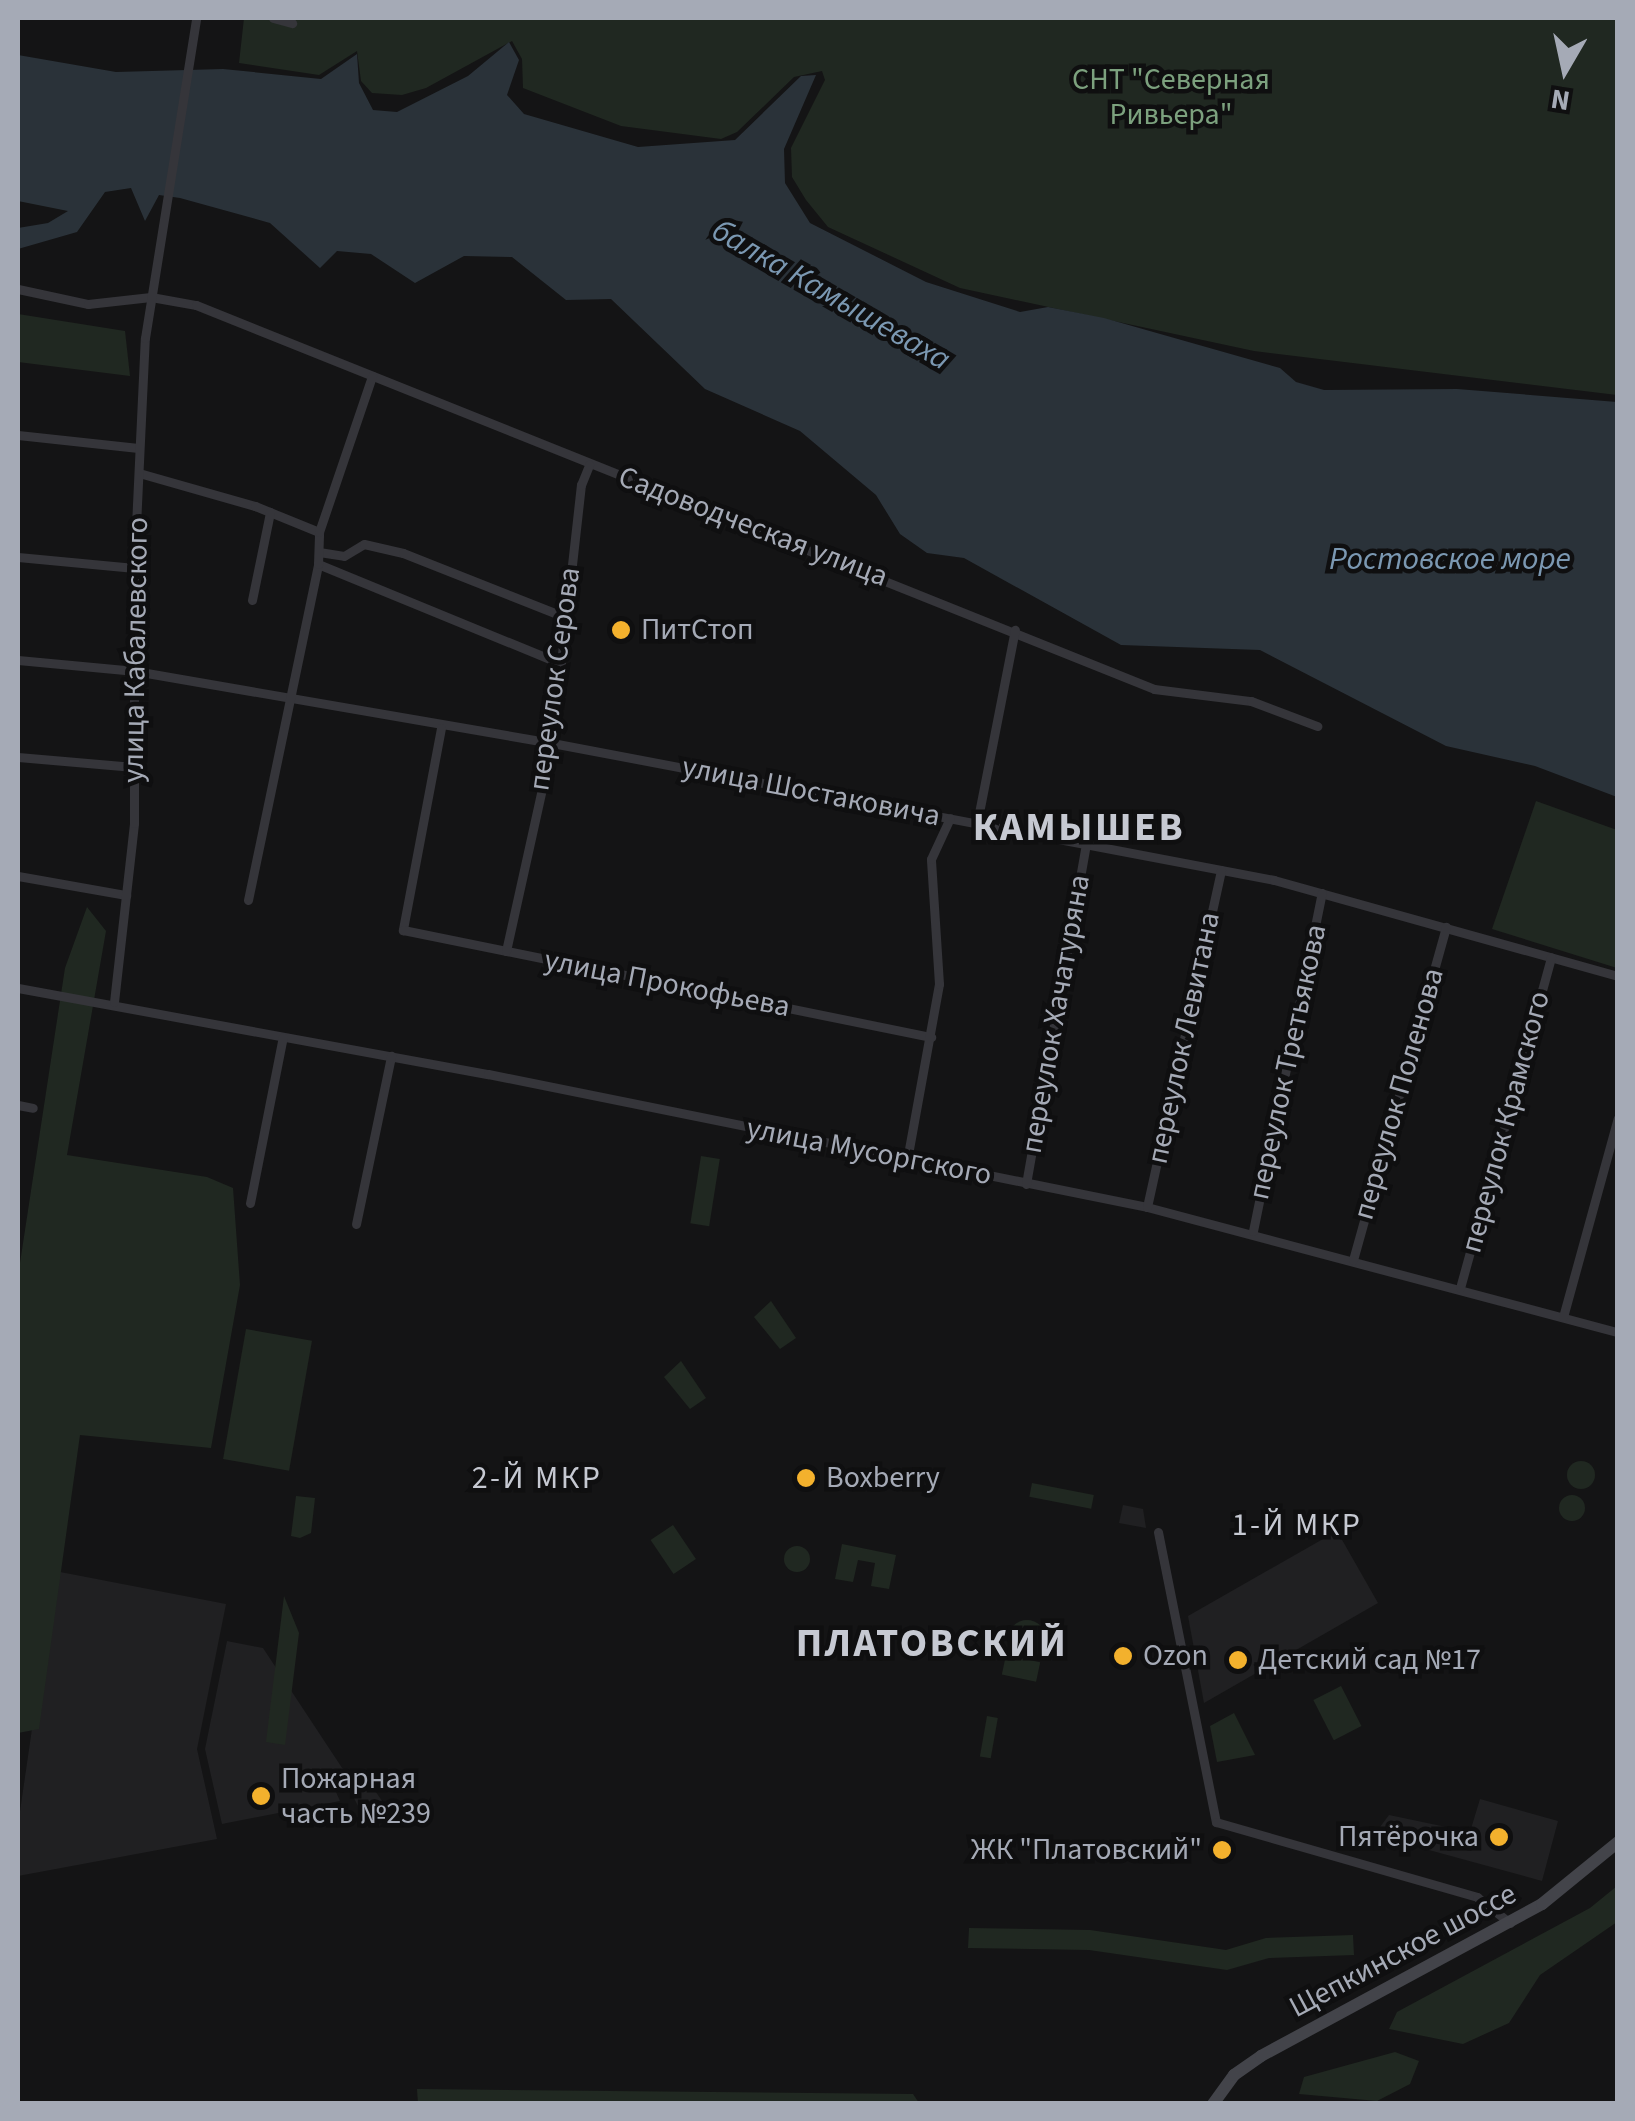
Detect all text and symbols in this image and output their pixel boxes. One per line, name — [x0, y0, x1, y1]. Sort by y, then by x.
north arrow — [1515, 20, 1615, 120]
park label: СНТ "Северная Ривьера" — [1072, 62, 1270, 132]
text: N — [1548, 78, 1573, 121]
water label: балка Камышеваха — [705, 211, 957, 379]
street label: Садоводческая улица — [613, 459, 893, 595]
street label: улица Кабалевского — [116, 517, 156, 783]
water label: Ростовское море — [1329, 540, 1571, 578]
street label: переулок Серова — [521, 565, 589, 793]
place label: ПитСтоп — [641, 612, 754, 648]
marker: ПитСтоп — [610, 619, 632, 641]
street label: улица Шостаковича — [679, 749, 943, 835]
district label: КАМЫШЕВ — [973, 804, 1185, 852]
street label: переулок Хачатуряна — [1014, 872, 1098, 1156]
street label: переулок Левитана — [1140, 909, 1228, 1167]
street label: переулок Третьякова — [1241, 921, 1335, 1203]
street label: улица Прокофьева — [541, 943, 793, 1025]
street label: переулок Поленова — [1346, 964, 1452, 1224]
street label: переулок Крамского — [1454, 987, 1558, 1257]
street label: улица Мусоргского — [743, 1111, 995, 1193]
district label: 2-Й МКР — [472, 1459, 602, 1497]
place label: Boxberry — [826, 1460, 940, 1496]
marker: Boxberry — [795, 1467, 817, 1489]
district label: 1-Й МКР — [1232, 1506, 1362, 1544]
district label: ПЛАТОВСКИЙ — [796, 1620, 1068, 1668]
place label: Ozon — [1143, 1638, 1208, 1674]
place label: Детский сад №17 — [1258, 1642, 1481, 1678]
marker: Ozon — [1112, 1645, 1134, 1667]
marker: Детский сад №17 — [1227, 1649, 1249, 1671]
place label: Пожарная часть №239 — [281, 1761, 431, 1832]
marker: Пожарная часть №239 — [250, 1785, 272, 1807]
place label: Пятёрочка — [1338, 1819, 1479, 1855]
marker: Пятёрочка — [1488, 1826, 1510, 1848]
place label: ЖК "Платовский" — [971, 1832, 1202, 1868]
marker: ЖК "Платовский" — [1211, 1839, 1233, 1861]
street label: Щепкинское шоссе — [1283, 1876, 1523, 2026]

